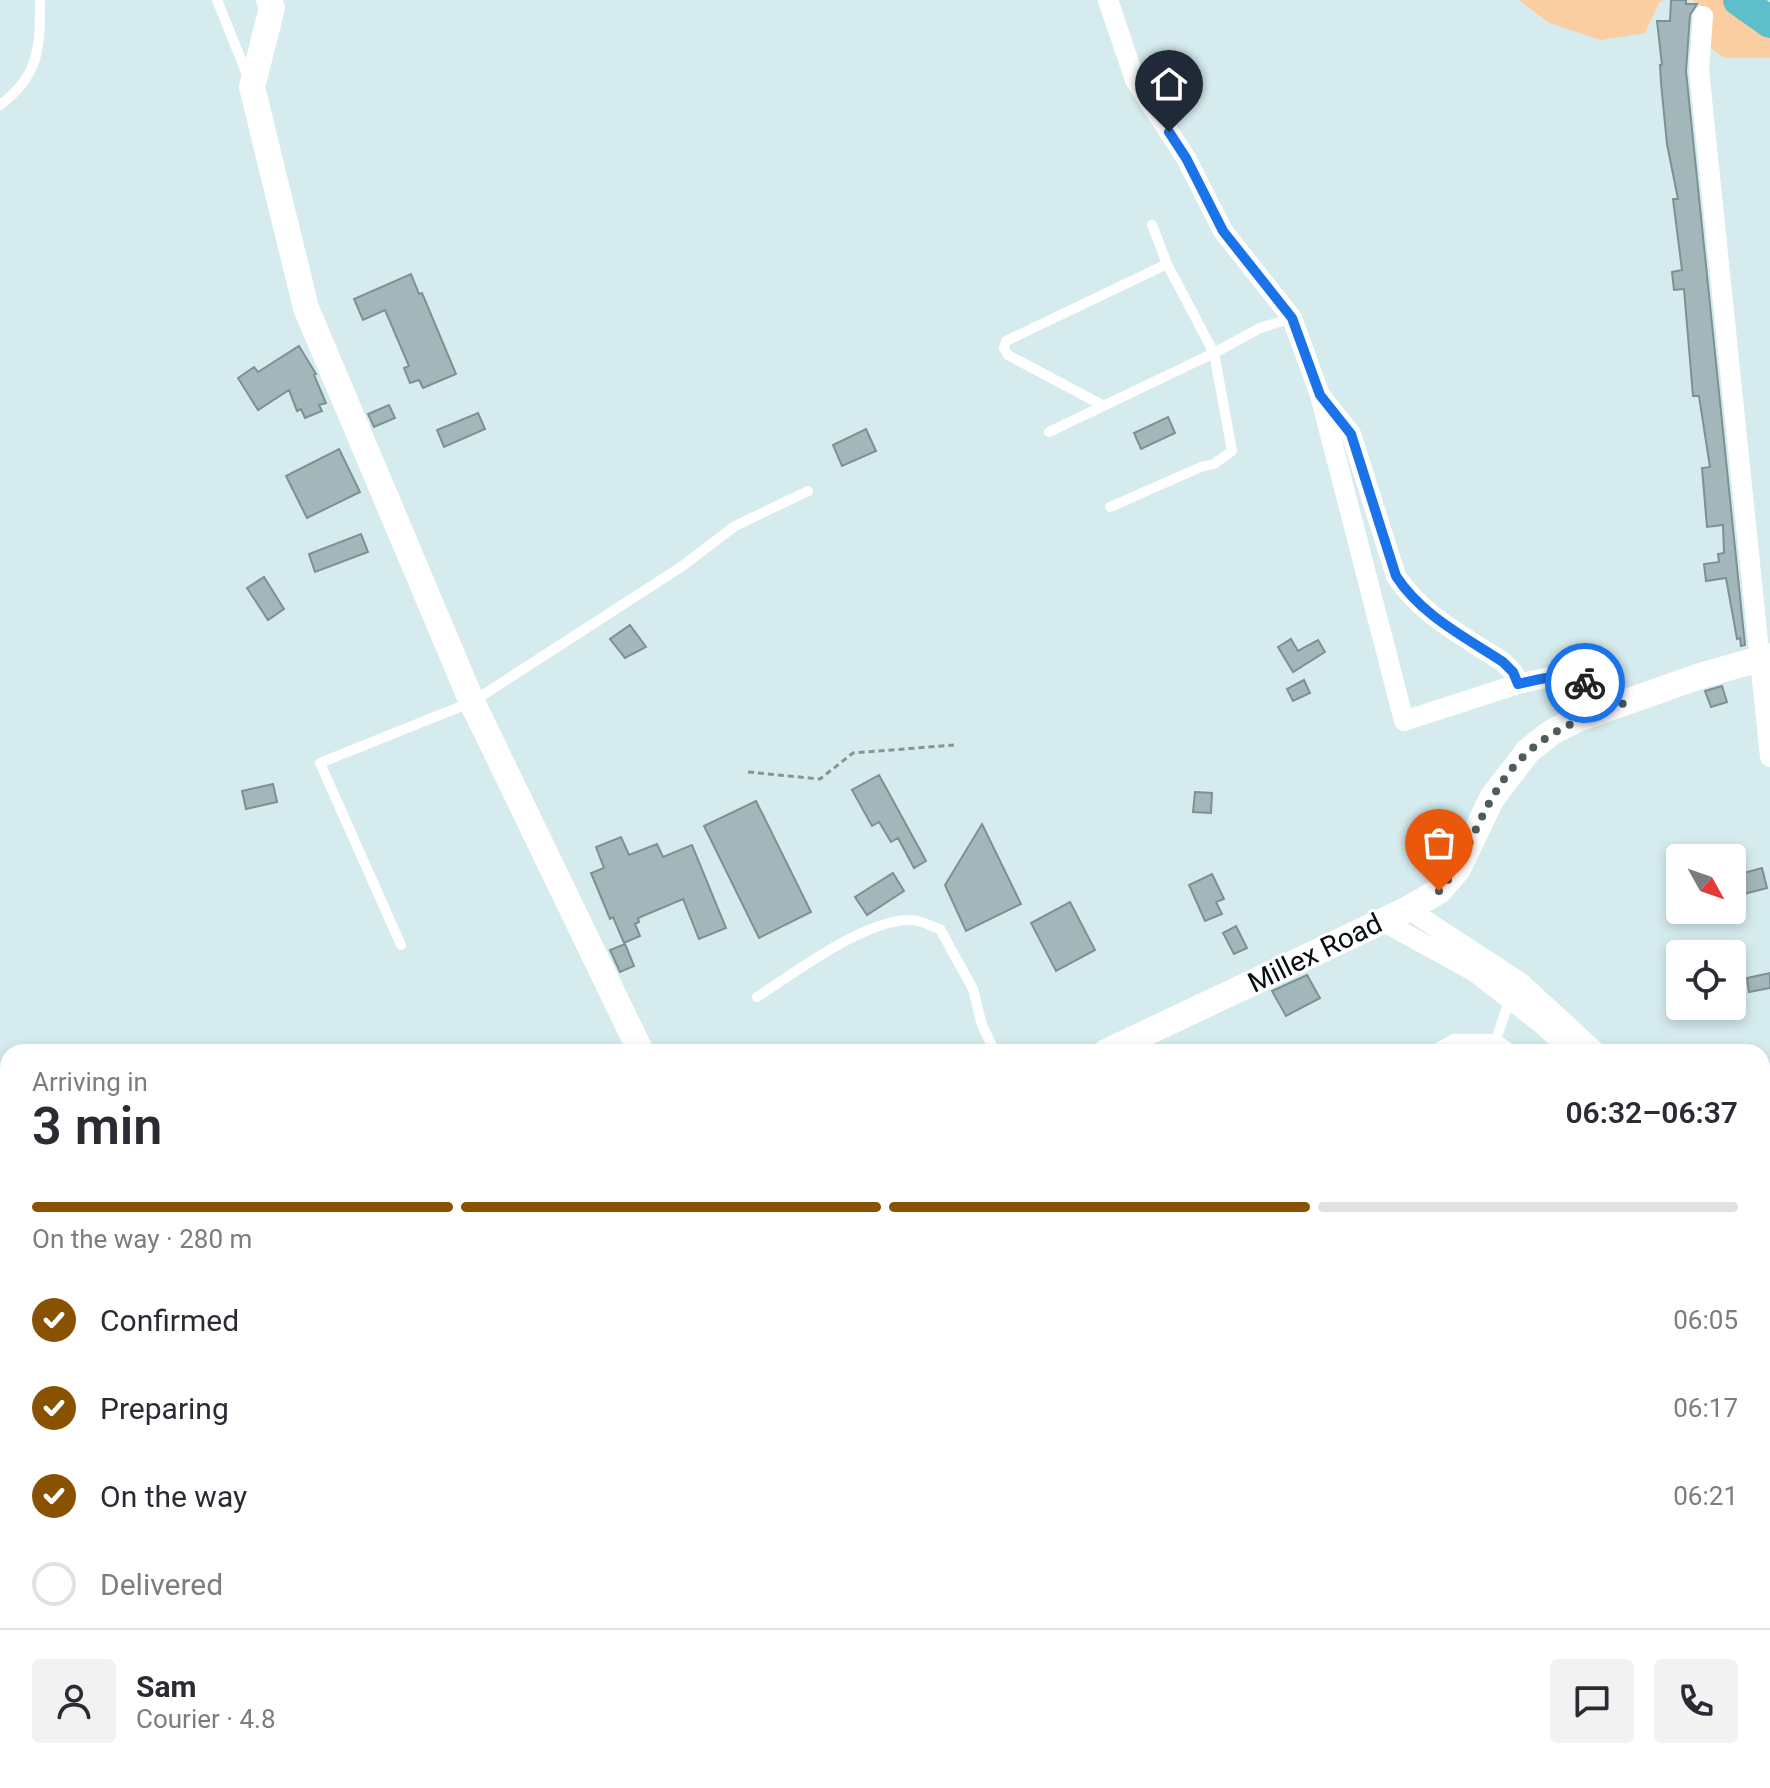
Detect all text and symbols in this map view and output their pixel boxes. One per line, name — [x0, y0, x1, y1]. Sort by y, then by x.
pin — [1135, 50, 1203, 132]
icon: home — [1147, 62, 1191, 106]
courier — [1545, 643, 1625, 723]
icon: bike — [1563, 661, 1607, 705]
pin — [1405, 809, 1473, 891]
icon: bag — [1417, 821, 1461, 865]
north arrow — [1666, 844, 1746, 924]
map controls — [1666, 844, 1746, 1020]
street label: Millex Road — [1243, 906, 1387, 1000]
button: locate — [1666, 940, 1746, 1020]
text: Arriving in — [32, 1067, 148, 1097]
text: 06:32–06:37 — [1565, 1095, 1738, 1130]
text: 3 min — [32, 1096, 162, 1157]
text: On the way · 280 m — [32, 1224, 252, 1254]
icon: check — [32, 1298, 76, 1342]
text: Confirmed — [100, 1303, 239, 1338]
text: 06:05 — [1673, 1305, 1738, 1335]
icon: check — [32, 1386, 76, 1430]
text: Preparing — [100, 1391, 229, 1426]
text: 06:17 — [1673, 1393, 1738, 1423]
icon: check — [32, 1474, 76, 1518]
text: On the way — [100, 1479, 247, 1514]
text: 06:21 — [1673, 1481, 1738, 1511]
text: Delivered — [100, 1567, 223, 1602]
button: person — [32, 1659, 116, 1743]
button: chat — [1550, 1659, 1634, 1743]
button: phone — [1654, 1659, 1738, 1743]
text: Sam — [136, 1669, 197, 1704]
text: Courier · 4.8 — [136, 1704, 276, 1734]

